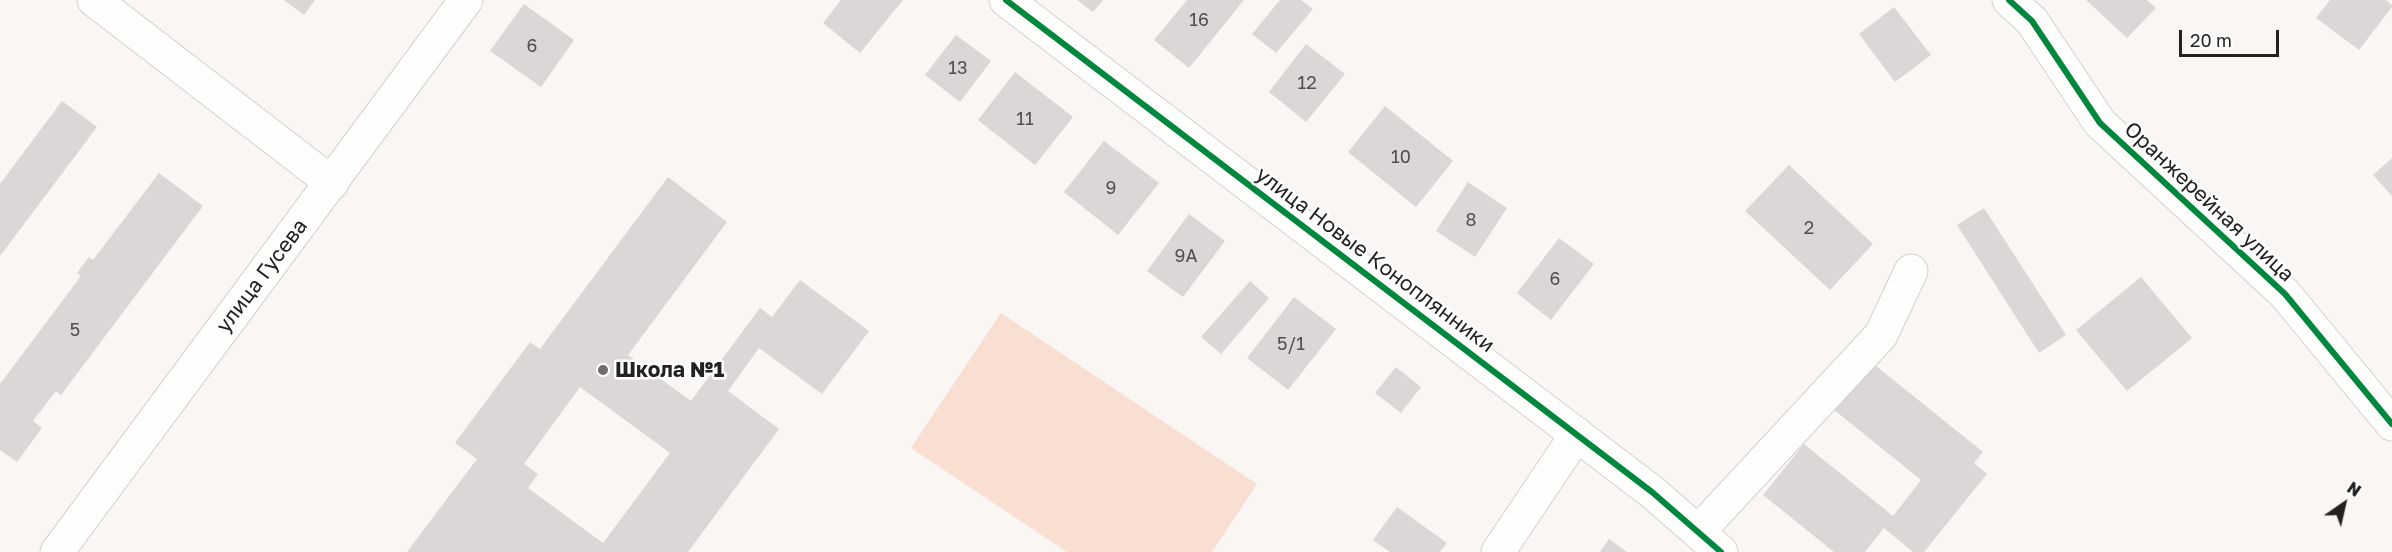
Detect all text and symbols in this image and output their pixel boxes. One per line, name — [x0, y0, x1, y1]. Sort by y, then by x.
house number: 16 — [1189, 9, 1209, 31]
scale bar — [2182, 18, 2282, 56]
text: 20 m — [2190, 29, 2232, 51]
house number: 6 — [527, 35, 537, 57]
house number: 13 — [948, 57, 968, 79]
house number: 12 — [1297, 72, 1317, 94]
house number: 11 — [1016, 108, 1034, 130]
street label: Оранжерейная улица — [2119, 117, 2299, 287]
house number: 10 — [1391, 146, 1411, 168]
street label: улица Новые Коноплянники — [1251, 162, 1499, 358]
house number: 9 — [1106, 177, 1116, 199]
house number: 8 — [1466, 209, 1476, 231]
street label: улица Гусева — [211, 214, 313, 338]
house number: 2 — [1804, 217, 1814, 239]
house number: 9А — [1175, 245, 1197, 267]
house number: 6 — [1550, 268, 1560, 290]
house number: 5 — [70, 319, 80, 341]
house number: 5/1 — [1277, 333, 1305, 355]
place label: Школа №1 — [615, 357, 724, 383]
marker: Школа №1 — [596, 363, 610, 377]
north arrow — [2314, 474, 2374, 534]
text: N — [2343, 477, 2365, 501]

